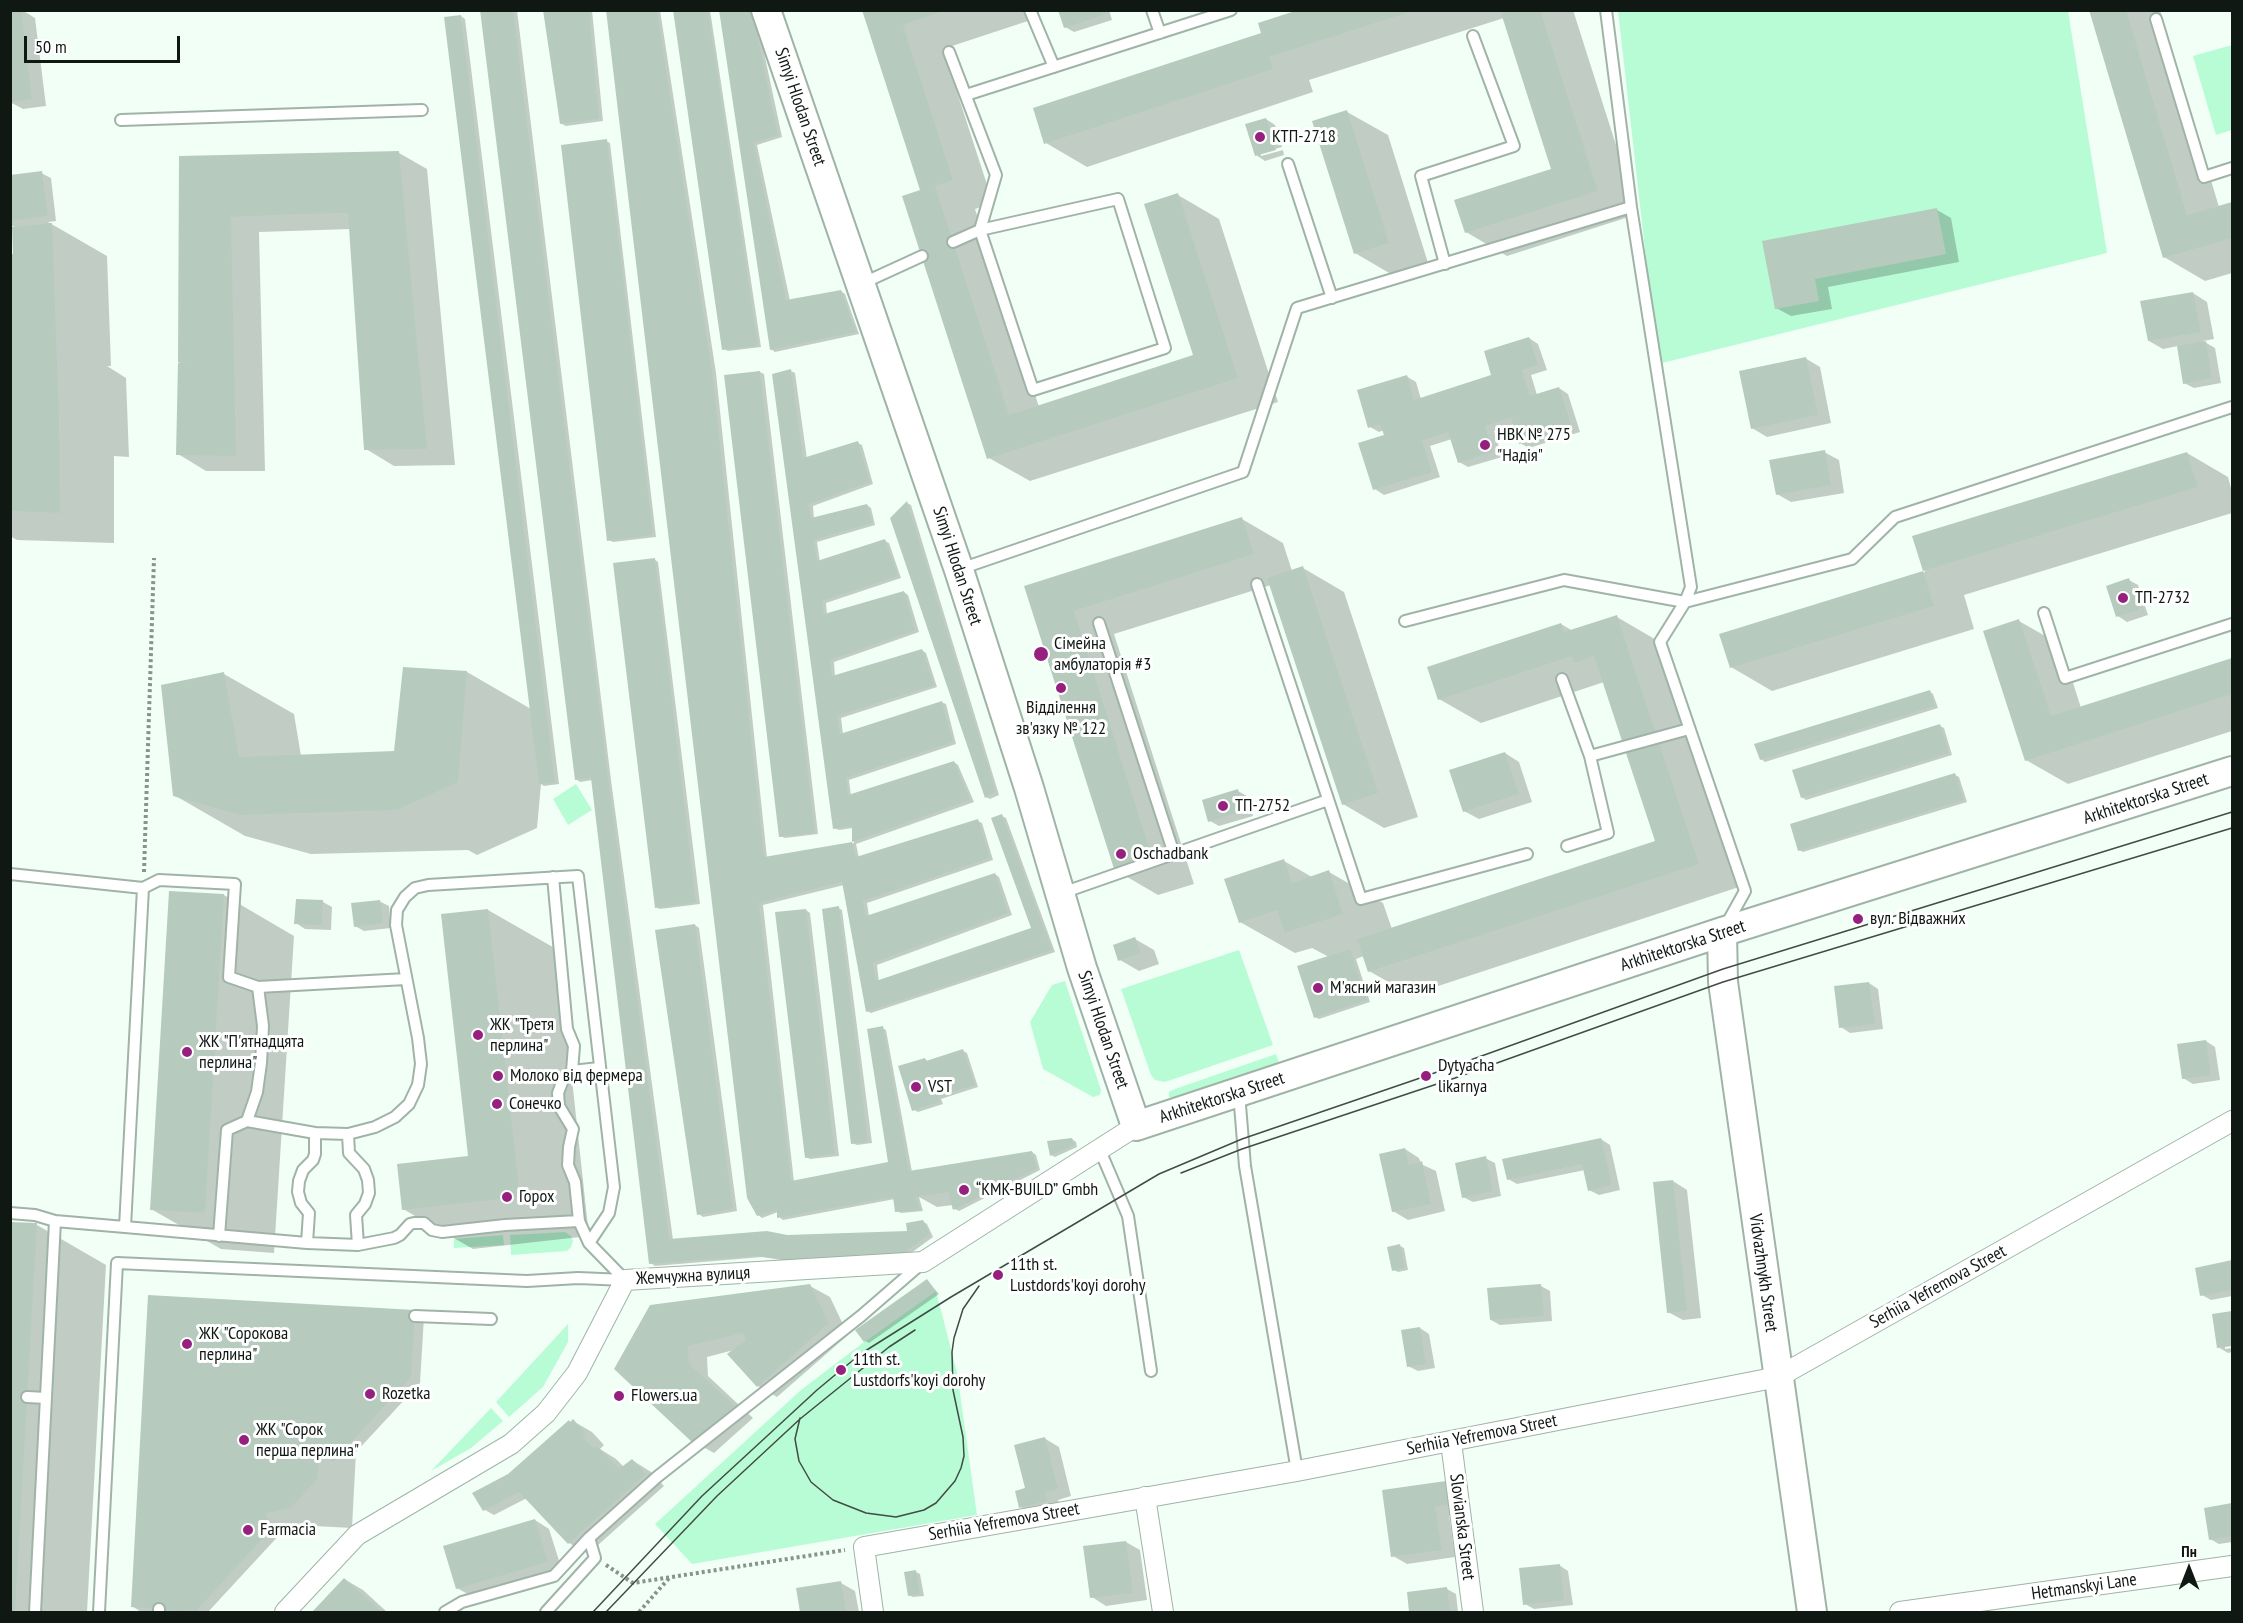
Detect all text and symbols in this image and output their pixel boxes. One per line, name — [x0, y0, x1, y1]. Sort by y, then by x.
scale bar — [27, 24, 183, 62]
text: 50 m — [35, 35, 67, 58]
street label: Simyi Hlodan Street — [770, 45, 830, 169]
place label: КТП-2718 — [1272, 126, 1336, 148]
marker: КТП-2718 — [1253, 130, 1267, 144]
place label: НВК № 275 "Надія" — [1497, 424, 1571, 466]
marker: НВК № 275 "Надія" — [1478, 438, 1492, 452]
street label: Simyi Hlodan Street — [928, 504, 986, 628]
place label: ТП-2732 — [2135, 587, 2190, 609]
marker: ТП-2732 — [2116, 591, 2130, 605]
place label: Сімейна амбулаторія #3 — [1054, 633, 1151, 676]
marker: Сімейна амбулаторія #3 — [1032, 645, 1050, 663]
marker: Відділення зв'язку № 122 — [1054, 681, 1068, 695]
place label: Відділення зв'язку № 122 — [1016, 697, 1106, 740]
street label: Arkhitektorska Street — [2081, 769, 2211, 829]
place label: ТП-2752 — [1235, 795, 1290, 817]
marker: ТП-2752 — [1216, 799, 1230, 813]
place label: Oschadbank — [1133, 843, 1208, 865]
marker: Oschadbank — [1114, 847, 1128, 861]
place label: вул. Відважних — [1870, 908, 1966, 930]
marker: вул. Відважних — [1851, 912, 1865, 926]
street label: Arkhitektorska Street — [1618, 916, 1748, 976]
street label: Simyi Hlodan Street — [1073, 968, 1133, 1092]
place label: М'ясний магазин — [1330, 977, 1436, 999]
marker: М'ясний магазин — [1311, 981, 1325, 995]
place label: ЖК "Третя перлина" — [490, 1014, 554, 1056]
marker: ЖК "Третя перлина" — [471, 1028, 485, 1042]
place label: ЖК "П'ятнадцята перлина" — [199, 1031, 304, 1074]
marker: ЖК "П'ятнадцята перлина" — [180, 1045, 194, 1059]
place label: Dytyacha likarnya — [1438, 1055, 1494, 1098]
place label: Молоко від фермера — [510, 1065, 643, 1087]
street label: Arkhitektorska Street — [1157, 1068, 1287, 1128]
marker: Молоко від фермера — [491, 1069, 505, 1083]
marker: Dytyacha likarnya — [1419, 1069, 1433, 1083]
place label: VST — [928, 1076, 952, 1098]
marker: VST — [909, 1080, 923, 1094]
place label: Сонечко — [509, 1093, 561, 1115]
marker: Сонечко — [490, 1097, 504, 1111]
place label: “KMK-BUILD” Gmbh — [976, 1179, 1098, 1201]
marker: “KMK-BUILD” Gmbh — [957, 1183, 971, 1197]
place label: Горох — [519, 1186, 554, 1208]
marker: Горох — [500, 1190, 514, 1204]
street label: Vidvazhnykh Street — [1744, 1212, 1782, 1334]
street label: Serhiia Yefremova Street — [1866, 1241, 2010, 1333]
place label: 11th st. Lustdords'koyi dorohy — [1010, 1254, 1146, 1296]
street label: Жемчужна вулиця — [635, 1262, 751, 1290]
marker: 11th st. Lustdords'koyi dorohy — [991, 1268, 1005, 1282]
place label: ЖК "Сорокова перлина" — [199, 1323, 288, 1366]
marker: ЖК "Сорокова перлина" — [180, 1337, 194, 1351]
place label: 11th st. Lustdorfs'koyi dorohy — [853, 1349, 985, 1392]
marker: 11th st. Lustdorfs'koyi dorohy — [834, 1363, 848, 1377]
place label: Rozetka — [382, 1383, 430, 1405]
place label: Flowers.ua — [631, 1385, 697, 1407]
marker: Rozetka — [363, 1387, 377, 1401]
marker: Flowers.ua — [612, 1389, 626, 1403]
street label: Serhiia Yefremova Street — [1405, 1410, 1559, 1460]
place label: ЖК "Сорок перша перлина" — [256, 1419, 359, 1462]
marker: ЖК "Сорок перша перлина" — [237, 1433, 251, 1447]
street label: Slovianska Street — [1445, 1473, 1479, 1581]
street label: Serhiia Yefremova Street — [927, 1498, 1081, 1546]
place label: Farmacia — [260, 1519, 316, 1541]
marker: Farmacia — [241, 1523, 255, 1537]
north arrow — [2159, 1539, 2219, 1599]
text: Пн — [2181, 1541, 2197, 1561]
street label: Hetmanskyi Lane — [2030, 1569, 2138, 1605]

